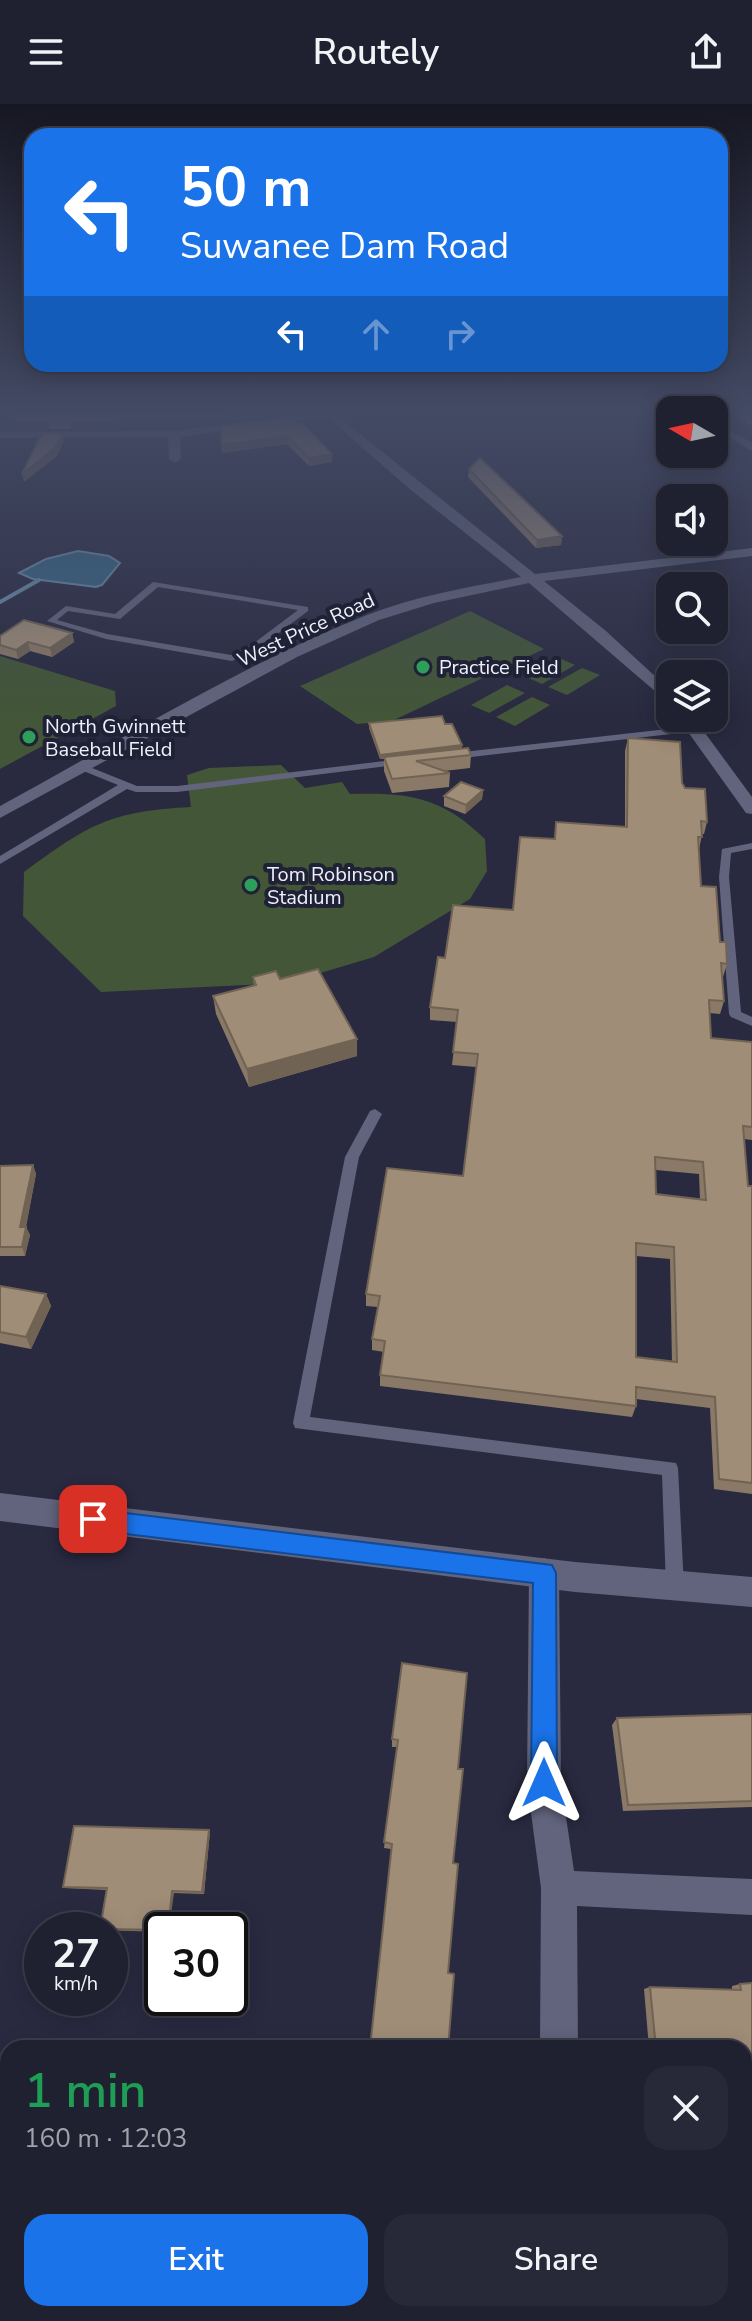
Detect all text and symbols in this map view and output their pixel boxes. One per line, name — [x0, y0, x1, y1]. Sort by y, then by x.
text: Routely — [313, 28, 439, 77]
icon: menu — [24, 30, 68, 74]
icon: share — [684, 30, 728, 74]
text: 50 m — [180, 149, 311, 226]
icon: left — [48, 160, 152, 264]
text: Suwanee Dam Road — [180, 222, 509, 271]
icon: left — [270, 312, 314, 356]
icon: ahead — [354, 312, 398, 356]
icon: right — [438, 312, 482, 356]
north arrow — [656, 396, 728, 468]
map controls — [656, 396, 728, 732]
button: sound — [656, 484, 728, 556]
button: search — [656, 572, 728, 644]
street label: West Price Road — [233, 586, 379, 674]
place label: Practice Field — [439, 654, 559, 681]
marker: Practice Field — [414, 658, 432, 676]
button: layers — [656, 660, 728, 732]
place label: North Gwinnett Baseball Field — [45, 713, 186, 763]
marker: North Gwinnett Baseball Field — [20, 728, 38, 746]
place label: Tom Robinson Stadium — [267, 861, 395, 911]
marker: Tom Robinson Stadium — [242, 876, 260, 894]
pin — [59, 1485, 127, 1553]
icon: arrive — [71, 1497, 115, 1541]
position arrow — [502, 1741, 586, 1825]
speed limit sign: 30 — [144, 1912, 248, 2016]
text: 27 — [52, 1927, 100, 1981]
text: km/h — [54, 1970, 98, 1997]
text: 1 min — [24, 2058, 146, 2124]
button: close — [644, 2066, 728, 2150]
text: 160 m · 12:03 — [24, 2121, 187, 2156]
button: Exit — [24, 2214, 368, 2306]
button: Share — [384, 2214, 728, 2306]

